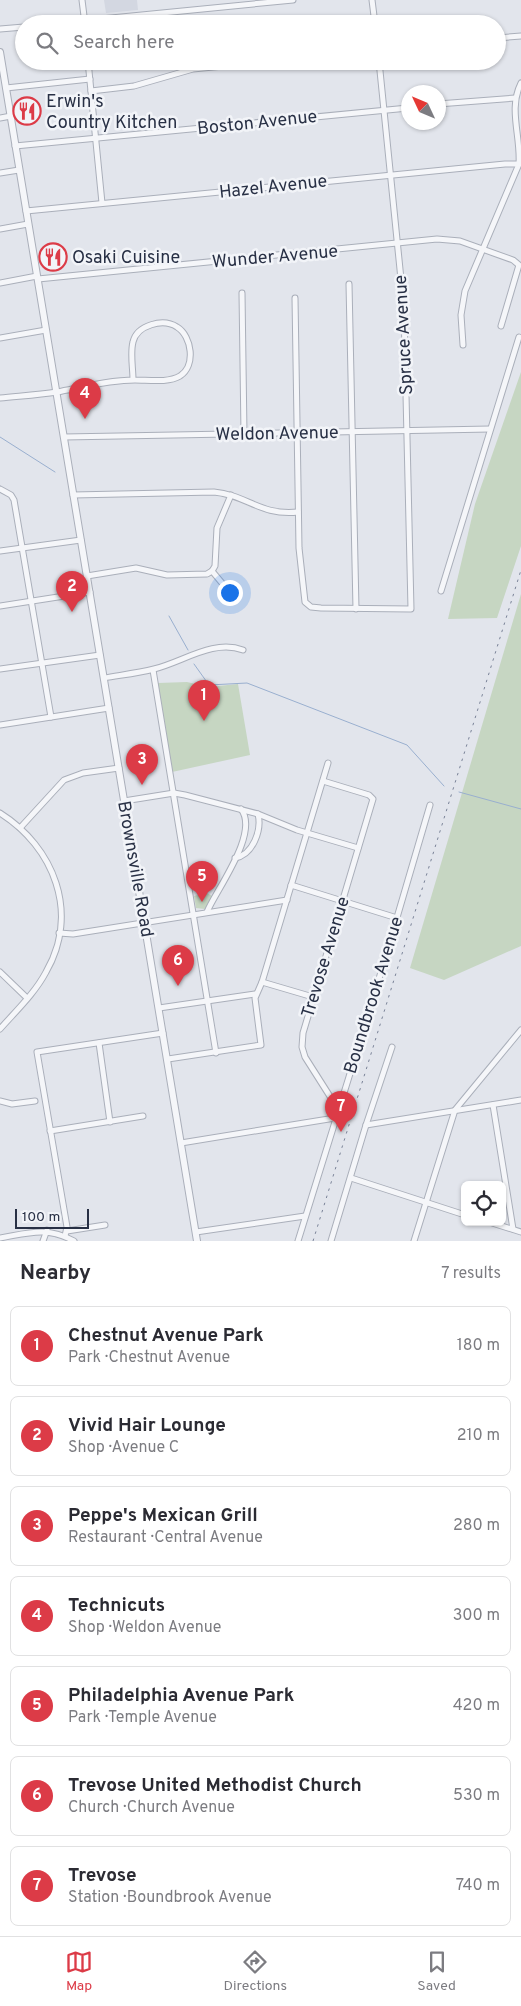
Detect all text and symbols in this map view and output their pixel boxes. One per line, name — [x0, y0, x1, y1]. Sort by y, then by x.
search box — [15, 15, 506, 70]
icon: search — [33, 29, 61, 57]
text: Search here — [73, 31, 175, 55]
north arrow — [401, 85, 446, 130]
place label: Erwin's Country Kitchen — [46, 91, 177, 135]
restaurant icon: Erwin's Country Kitchen — [12, 96, 42, 126]
street label: Boston Avenue — [196, 106, 318, 141]
street label: Hazel Avenue — [218, 170, 328, 205]
street label: Wunder Avenue — [211, 241, 339, 274]
restaurant icon: Osaki Cuisine — [38, 242, 68, 272]
place label: Osaki Cuisine — [72, 247, 180, 270]
street label: Spruce Avenue — [390, 274, 419, 396]
pin: 4 — [69, 378, 101, 419]
street label: Weldon Avenue — [215, 422, 339, 447]
pin: 2 — [56, 571, 88, 612]
your location — [217, 580, 243, 606]
pin: 1 — [188, 680, 220, 721]
pin: 3 — [126, 744, 158, 785]
street label: Brownsville Road — [111, 799, 158, 939]
pin: 5 — [186, 861, 218, 902]
street label: Trevose Avenue — [297, 894, 356, 1021]
street label: Boundbrook Avenue — [340, 914, 409, 1077]
pin: 6 — [162, 945, 194, 986]
pin: 7 — [325, 1091, 357, 1132]
map controls — [461, 1181, 506, 1226]
button: locate — [461, 1181, 506, 1226]
scale bar — [15, 1206, 89, 1229]
text: 100 m — [22, 1209, 60, 1226]
text: Nearby — [20, 1260, 91, 1287]
text: 7 results — [441, 1264, 501, 1284]
text: Chestnut Avenue Park — [68, 1324, 264, 1348]
text: 1 — [34, 1336, 40, 1356]
text: 180 m — [457, 1336, 500, 1356]
text: Park · Chestnut Avenue — [68, 1348, 230, 1368]
text: Vivid Hair Lounge — [68, 1414, 226, 1438]
text: 2 — [32, 1426, 42, 1446]
text: 210 m — [457, 1426, 500, 1446]
text: Shop · Avenue C — [68, 1438, 179, 1458]
text: Peppe's Mexican Grill — [68, 1504, 258, 1528]
text: 3 — [32, 1516, 42, 1536]
text: 280 m — [453, 1516, 500, 1536]
text: Restaurant · Central Avenue — [68, 1528, 263, 1548]
text: Technicuts — [68, 1594, 165, 1618]
text: 4 — [32, 1606, 42, 1626]
text: 300 m — [453, 1606, 500, 1626]
text: Shop · Weldon Avenue — [68, 1618, 221, 1638]
text: Philadelphia Avenue Park — [68, 1684, 294, 1708]
text: 5 — [32, 1696, 42, 1716]
text: 420 m — [453, 1696, 500, 1716]
text: Park · Temple Avenue — [68, 1708, 217, 1728]
text: Trevose United Methodist Church — [68, 1774, 362, 1798]
text: 6 — [32, 1786, 42, 1806]
text: 530 m — [453, 1786, 500, 1806]
text: Church · Church Avenue — [68, 1798, 235, 1818]
text: Trevose — [68, 1864, 137, 1888]
text: 7 — [33, 1876, 41, 1896]
text: 740 m — [456, 1876, 500, 1896]
text: Station · Boundbrook Avenue — [68, 1888, 272, 1908]
tab: Map — [65, 1948, 93, 1995]
tab: Directions — [223, 1948, 287, 1995]
tab: Saved — [417, 1948, 456, 1995]

